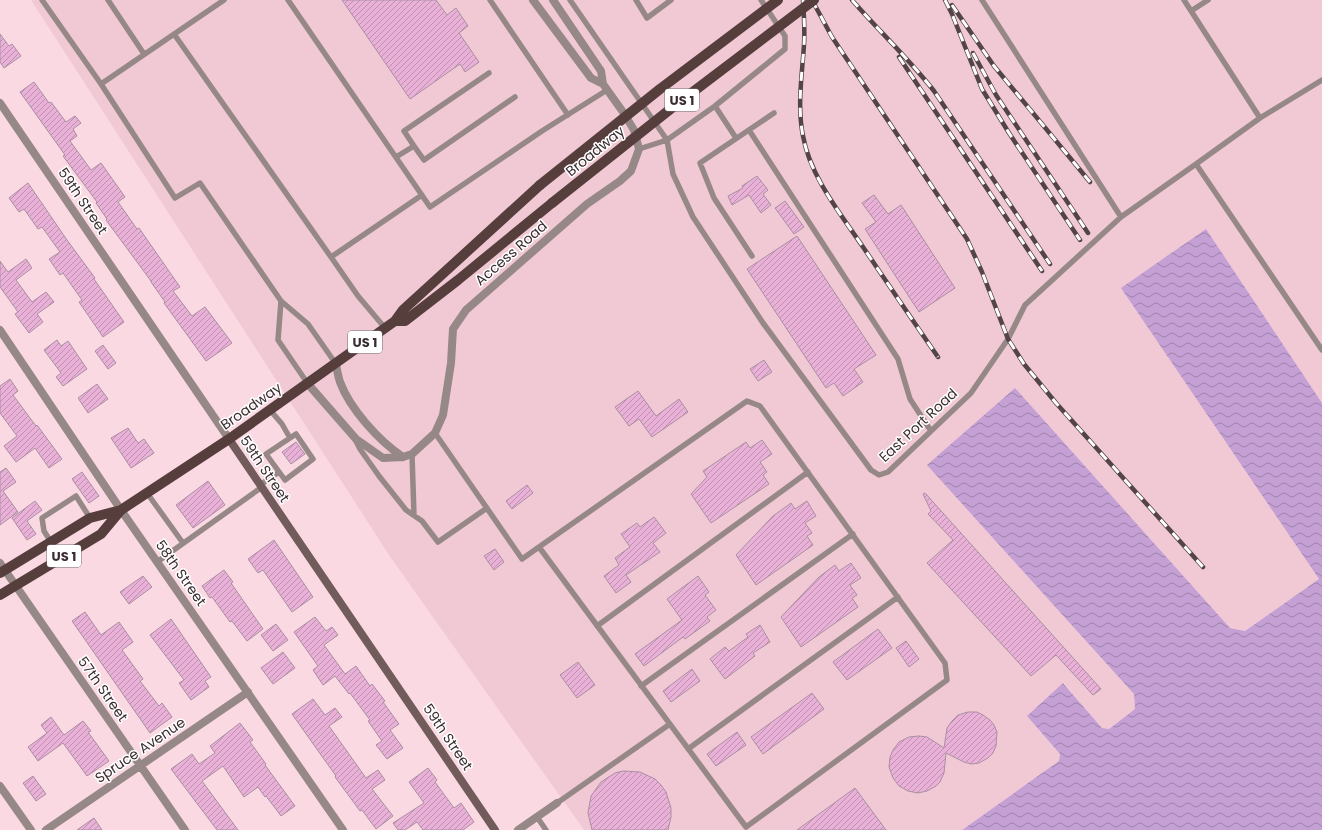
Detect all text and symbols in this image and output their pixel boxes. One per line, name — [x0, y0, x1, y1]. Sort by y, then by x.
road number: US 1 — [665, 89, 699, 111]
street label: Broadway — [561, 121, 629, 181]
street label: 59th Street — [53, 164, 113, 238]
street label: Access Road — [471, 216, 551, 290]
road number: US 1 — [348, 331, 382, 353]
street label: Broadway — [216, 378, 286, 434]
street label: East Port Road — [874, 383, 962, 467]
street label: 59th Street — [235, 432, 295, 506]
street label: 58th Street — [151, 536, 211, 610]
road number: US 1 — [47, 545, 81, 567]
street label: 57th Street — [73, 652, 133, 726]
street label: 59th Street — [418, 700, 478, 774]
street label: Spruce Avenue — [91, 712, 190, 788]

